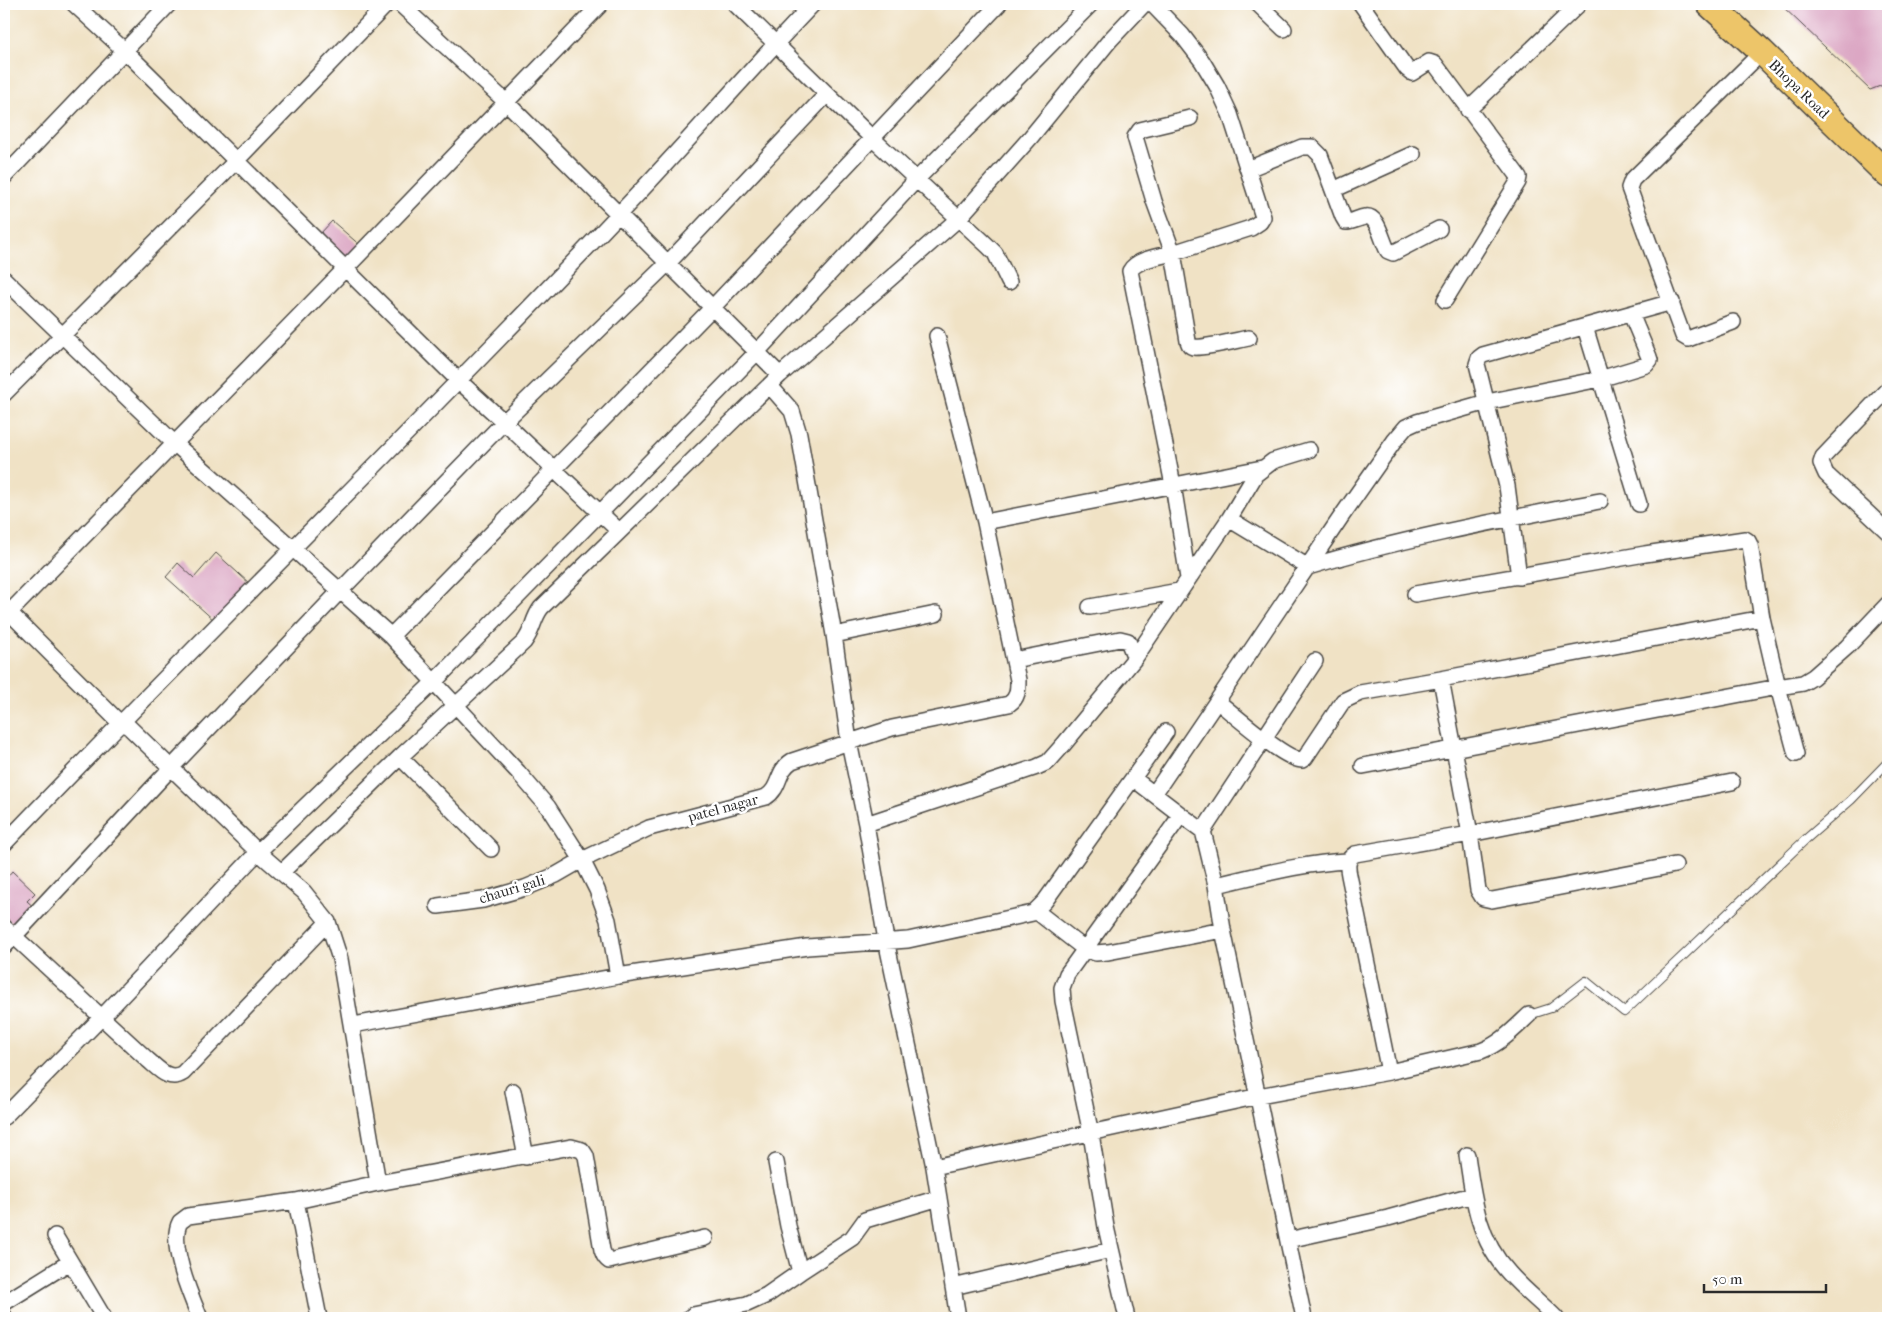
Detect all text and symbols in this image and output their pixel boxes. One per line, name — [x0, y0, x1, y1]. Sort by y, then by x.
street label: Bhopa Road — [1765, 56, 1834, 123]
street label: patel nagar — [685, 790, 761, 826]
street label: chauri gali — [477, 870, 548, 908]
scale bar — [1704, 1262, 1827, 1294]
text: 50 m — [1712, 1270, 1743, 1288]

